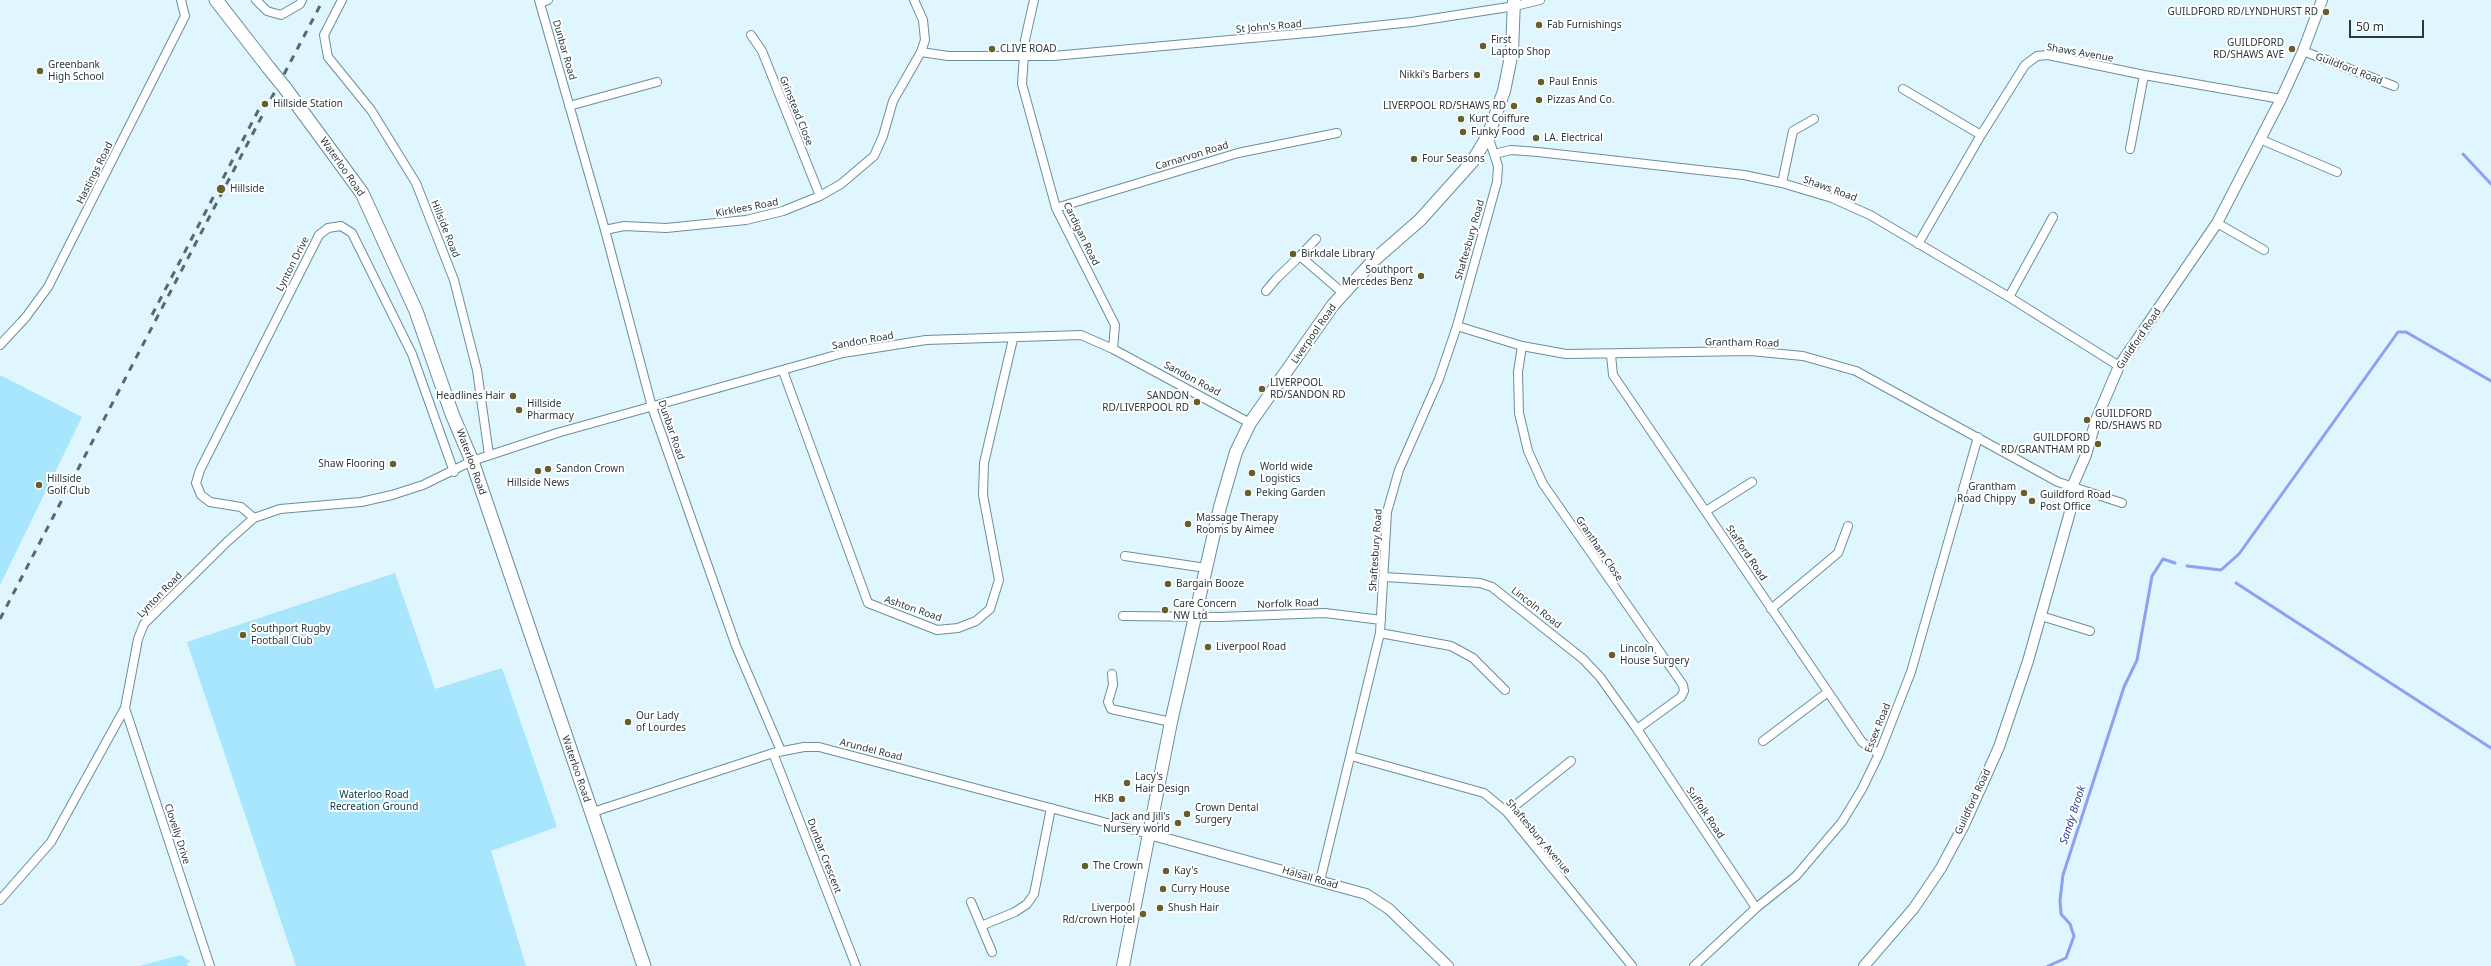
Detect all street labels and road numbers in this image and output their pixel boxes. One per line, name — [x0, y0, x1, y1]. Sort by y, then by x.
street label: Dunbar Road — [550, 18, 578, 82]
street label: St John's Road — [1236, 18, 1302, 36]
street label: Shaws Avenue — [2046, 41, 2114, 65]
street label: Guildford Road — [2314, 51, 2384, 87]
street label: Grinstead Close — [777, 74, 815, 148]
street label: Waterloo Road — [317, 135, 367, 199]
street label: Carnarvon Road — [1154, 139, 1230, 173]
street label: Hastings Road — [74, 140, 116, 206]
street label: Shaws Road — [1801, 174, 1859, 204]
street label: Kirklees Road — [715, 196, 779, 220]
street label: Shaftesbury Road — [1453, 198, 1487, 282]
street label: Hillside Road — [428, 199, 462, 259]
street label: Cardigan Road — [1060, 200, 1102, 268]
street label: Lynton Drive — [274, 235, 312, 293]
street label: Liverpool Road — [1289, 302, 1339, 366]
street label: Guildford Road — [2114, 306, 2164, 372]
street label: Sandon Road — [831, 330, 895, 352]
street label: Grantham Road — [1705, 336, 1779, 350]
street label: Sandon Road — [1162, 359, 1222, 399]
street label: Dunbar Road — [655, 399, 687, 461]
street label: Waterloo Road — [453, 427, 489, 497]
street label: Shaftesbury Road — [1367, 508, 1385, 592]
street label: Grantham Close — [1573, 514, 1625, 584]
street label: Stafford Road — [1723, 523, 1769, 583]
street label: Lynton Road — [135, 570, 185, 620]
street label: Lincoln Road — [1509, 585, 1563, 631]
street label: Ashton Road — [883, 594, 943, 624]
street label: Norfolk Road — [1257, 597, 1319, 611]
street label: Essex Road — [1863, 701, 1893, 755]
street label: Waterloo Road — [559, 734, 593, 804]
street label: Arundel Road — [839, 736, 903, 764]
street label: Guildford Road — [1953, 767, 1993, 837]
street label: Suffolk Road — [1683, 785, 1727, 841]
street label: Shaftesbury Avenue — [1503, 797, 1573, 877]
street label: Clovelly Drive — [162, 802, 192, 866]
street label: Dunbar Crescent — [804, 817, 844, 895]
street label: Halsall Road — [1281, 864, 1339, 892]

